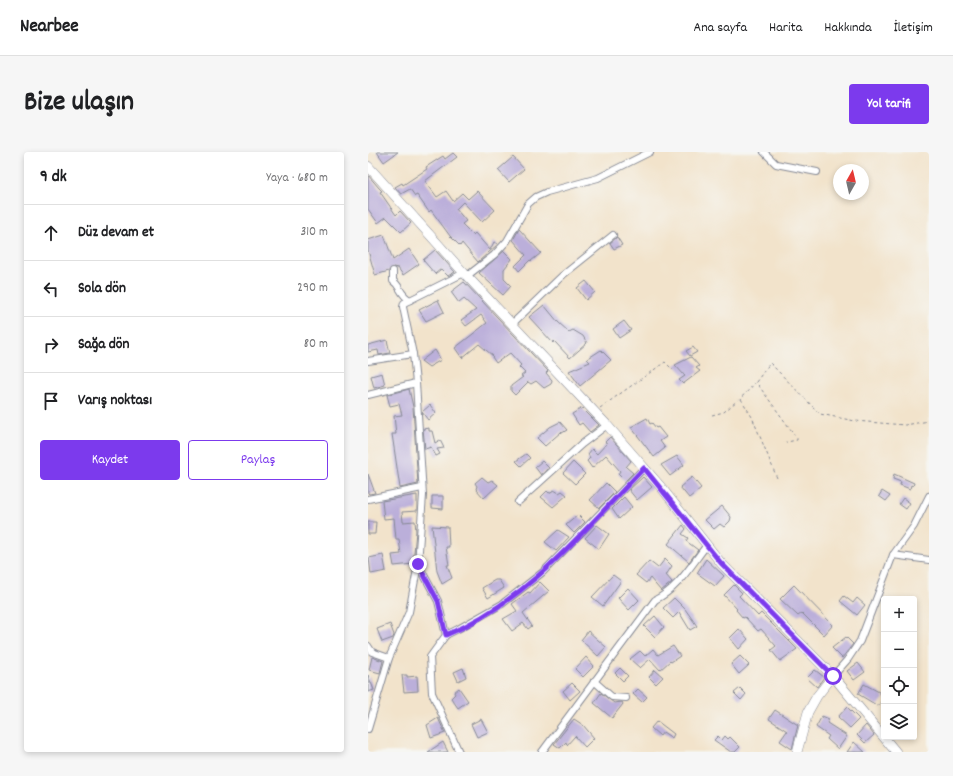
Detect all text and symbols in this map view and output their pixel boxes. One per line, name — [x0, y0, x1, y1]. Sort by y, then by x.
text: Nearbee — [20, 14, 79, 41]
text: Ana sayfa — [693, 18, 747, 38]
text: Harita — [769, 18, 802, 38]
text: Hakkında — [824, 18, 872, 38]
text: İletişim — [894, 18, 933, 38]
text: Bize ulaşın — [24, 84, 134, 124]
button: Yol tarifi — [849, 84, 929, 124]
north arrow — [833, 164, 869, 200]
text: 9 dk — [40, 166, 67, 190]
text: Yaya · 680 m — [266, 169, 328, 188]
icon: ahead — [40, 222, 62, 244]
text: Düz devam et — [78, 222, 154, 244]
text: 310 m — [300, 223, 328, 242]
icon: left — [40, 278, 62, 300]
text: Sola dön — [78, 278, 126, 300]
text: 290 m — [297, 279, 328, 298]
icon: right — [40, 334, 62, 356]
text: Sağa dön — [78, 334, 129, 356]
text: 80 m — [304, 335, 328, 354]
icon: arrive — [40, 390, 62, 412]
text: Varış noktası — [78, 390, 152, 412]
button: Kaydet — [40, 440, 180, 480]
button: Paylaş — [188, 440, 328, 480]
route end — [409, 555, 427, 573]
map controls — [881, 596, 917, 740]
button: + — [881, 596, 917, 632]
button: − — [881, 632, 917, 668]
route start — [824, 667, 842, 685]
button: locate — [881, 668, 917, 704]
button: layers — [881, 704, 917, 740]

